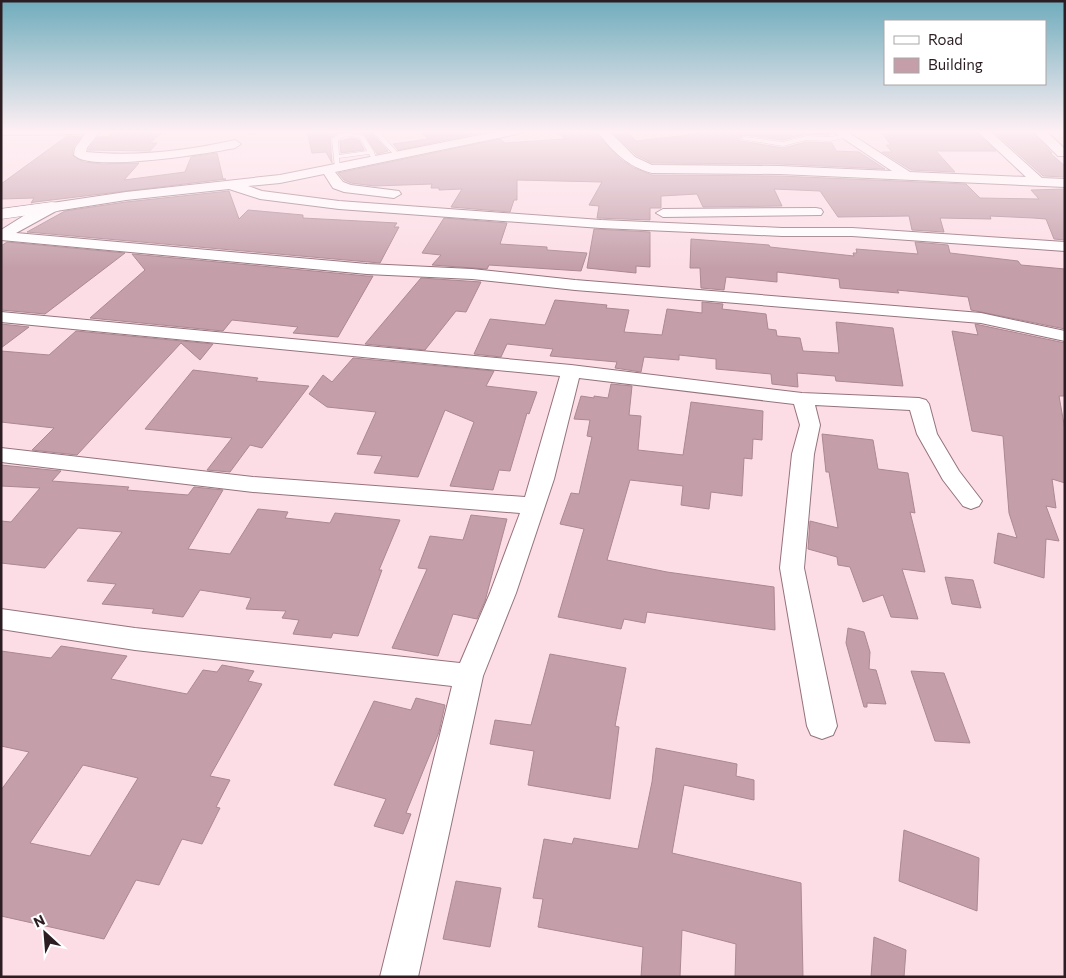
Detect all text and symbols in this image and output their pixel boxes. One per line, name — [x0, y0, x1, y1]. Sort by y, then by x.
legend — [884, 20, 1046, 85]
text: Road — [928, 30, 963, 48]
text: Building — [928, 55, 983, 73]
north arrow — [20, 908, 70, 958]
text: N — [31, 911, 48, 931]

